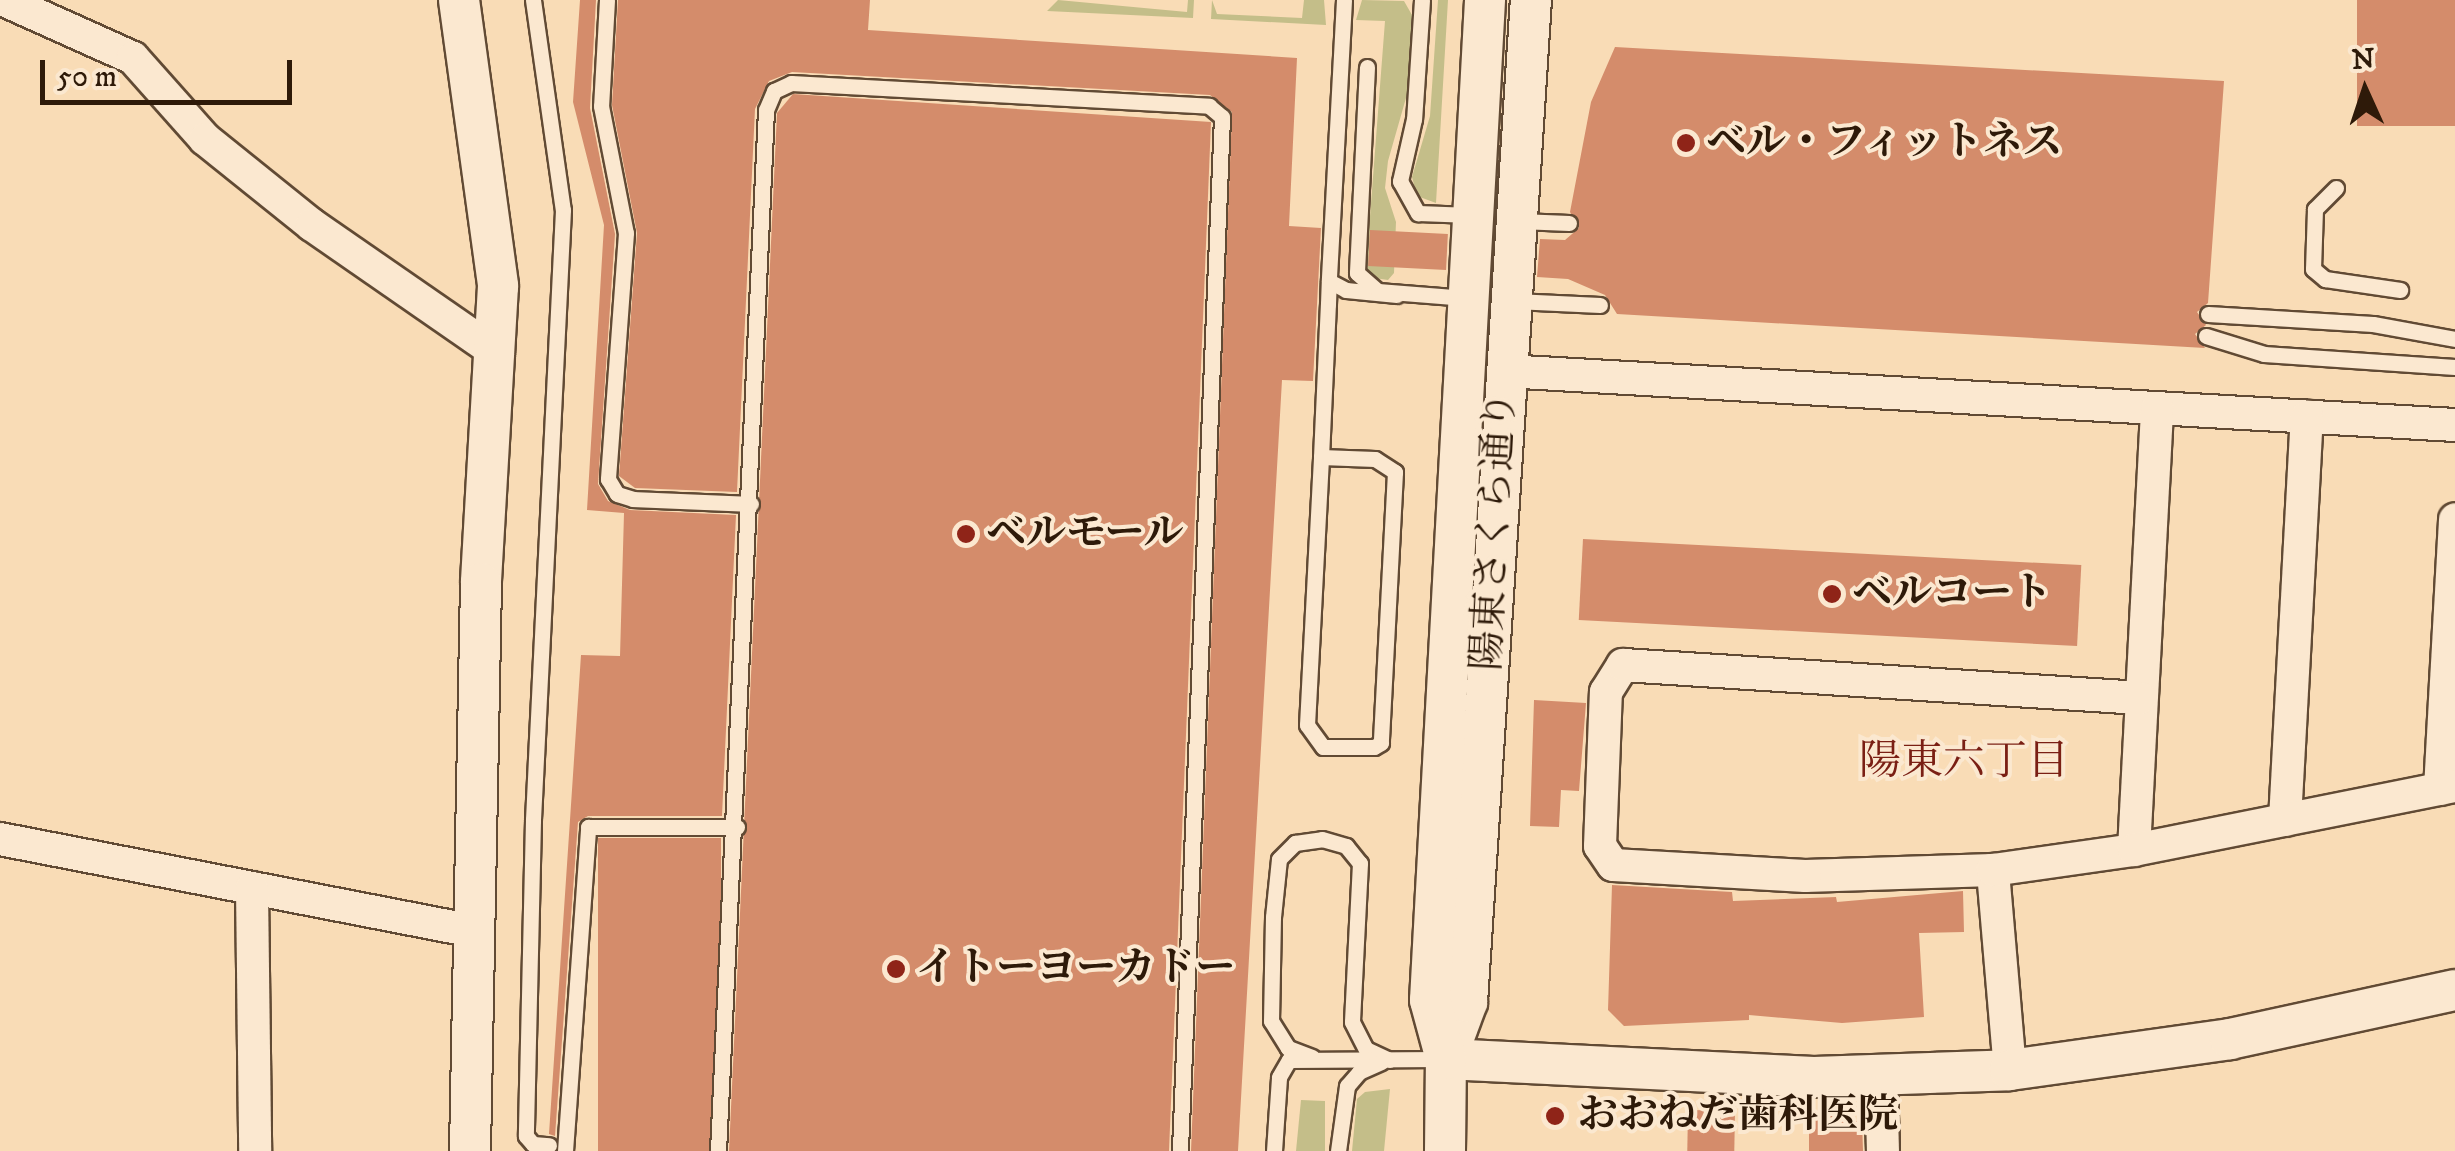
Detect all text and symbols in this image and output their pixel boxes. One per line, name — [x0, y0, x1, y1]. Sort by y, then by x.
scale bar — [45, 40, 298, 102]
north arrow — [2315, 40, 2415, 140]
text: N — [2351, 41, 2376, 78]
text: 50 m — [57, 59, 117, 96]
place label: ベル・フィットネス — [1706, 119, 2066, 167]
marker: ベル・フィットネス — [1675, 132, 1697, 154]
street label: 陽東さくら通り — [1464, 390, 1526, 672]
place label: ベルモール — [986, 510, 1184, 558]
marker: ベルモール — [955, 523, 977, 545]
place label: ベルコート — [1852, 570, 2052, 618]
marker: ベルコート — [1821, 583, 1843, 605]
district label: 陽東六丁目 — [1859, 737, 2069, 787]
place label: イトーヨーカドー — [916, 945, 1236, 993]
marker: イトーヨーカドー — [885, 958, 907, 980]
place label: おおねだ歯科医院 — [1578, 1092, 1898, 1140]
marker: おおねだ歯科医院 — [1542, 1103, 1568, 1129]

